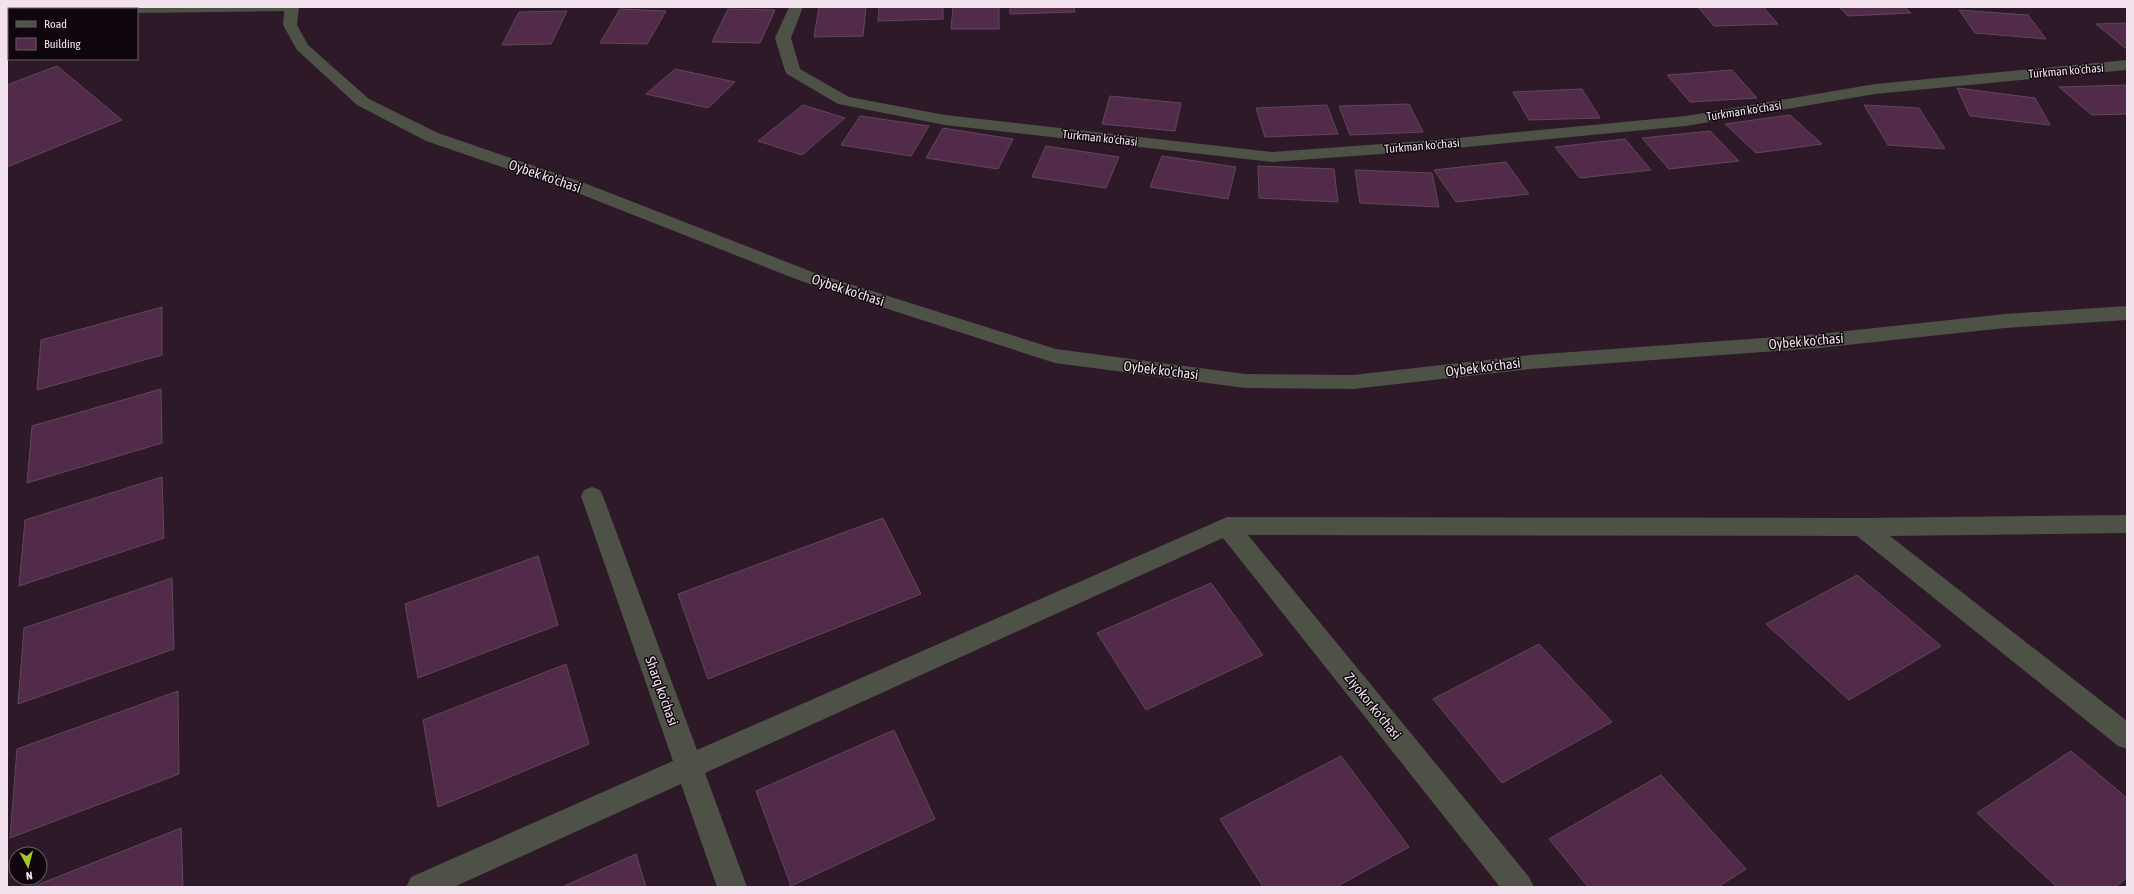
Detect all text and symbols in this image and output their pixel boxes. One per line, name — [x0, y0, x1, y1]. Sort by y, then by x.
legend — [8, 8, 138, 60]
text: Road — [44, 17, 67, 31]
text: Building — [44, 37, 82, 51]
street label: Turkman ko'chasi — [2028, 61, 2104, 81]
street label: Turkman ko'chasi — [1706, 98, 1782, 124]
street label: Turkman ko'chasi — [1062, 127, 1138, 149]
street label: Turkman ko'chasi — [1384, 136, 1460, 156]
street label: Oybek ko'chasi — [507, 156, 583, 196]
street label: Oybek ko'chasi — [810, 271, 886, 309]
street label: Oybek ko'chasi — [1768, 330, 1844, 352]
street label: Oybek ko'chasi — [1445, 354, 1521, 380]
street label: Oybek ko'chasi — [1123, 357, 1199, 383]
street label: Sharq ko'chasi — [642, 654, 682, 728]
street label: Ziyokor ko'chasi — [1341, 670, 1405, 742]
north arrow — [8, 846, 48, 886]
text: N — [25, 870, 33, 882]

